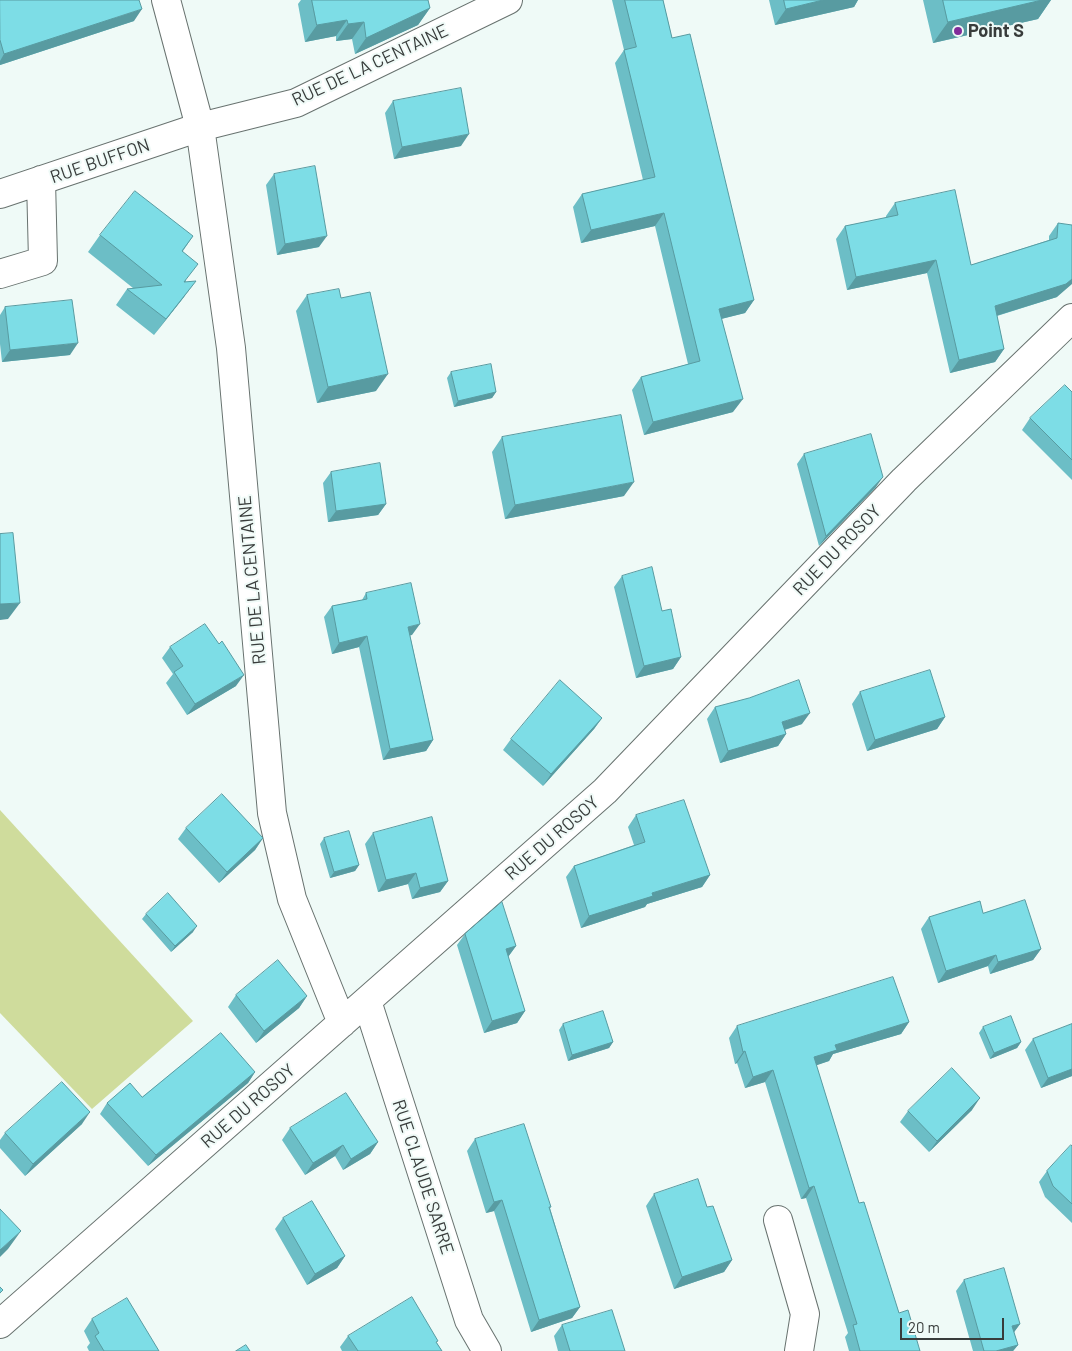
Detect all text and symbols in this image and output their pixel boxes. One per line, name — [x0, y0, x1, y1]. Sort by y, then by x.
street label: RUE DE LA CENTAINE — [288, 19, 452, 111]
place label: Point S — [968, 20, 1024, 42]
marker: Point S — [952, 25, 964, 37]
street label: RUE BUFFON — [47, 134, 153, 188]
street label: RUE DE LA CENTAINE — [234, 494, 270, 666]
street label: RUE DU ROSOY — [788, 500, 886, 600]
street label: RUE DU ROSOY — [501, 791, 603, 885]
street label: RUE DU ROSOY — [197, 1059, 299, 1153]
street label: RUE CLAUDE SARRE — [388, 1097, 458, 1257]
scale bar — [902, 1308, 1006, 1340]
text: 20 m — [908, 1318, 940, 1336]

